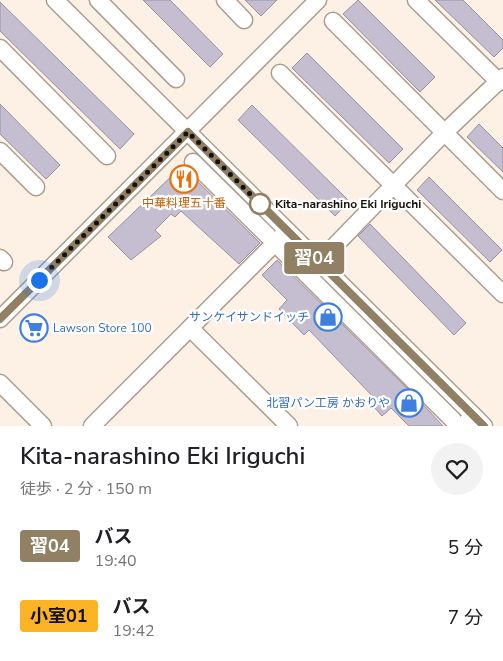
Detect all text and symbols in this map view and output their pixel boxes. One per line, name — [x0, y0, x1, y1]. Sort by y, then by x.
restaurant icon: 中華料理五十番 — [169, 164, 199, 194]
marker: Kita-narashino Eki Iriguchi — [249, 193, 271, 215]
place label: 中華料理五十番 — [142, 195, 226, 211]
place label: Kita-narashino Eki Iriguchi — [275, 196, 421, 212]
line badge: 習04 — [285, 242, 343, 274]
text: 習04 — [294, 246, 334, 270]
your location — [27, 268, 52, 293]
shop icon: サンケイサンドイッチ — [313, 302, 343, 332]
place label: サンケイサンドイッチ — [189, 309, 309, 325]
supermarket icon: Lawson Store 100 — [19, 313, 49, 343]
place label: Lawson Store 100 — [53, 320, 152, 336]
shop icon: 北習パン工房 かおりや — [394, 388, 424, 418]
place label: 北習パン工房 かおりや — [266, 395, 390, 411]
text: Kita-narashino Eki Iriguchi — [20, 440, 305, 472]
button: heart — [431, 443, 483, 495]
text: 徒歩 · 2 分 · 150 m — [20, 478, 152, 500]
text: バス — [95, 524, 133, 550]
text: 習04 — [30, 534, 70, 558]
text: 5 分 — [448, 535, 483, 561]
text: 19:40 — [95, 550, 137, 572]
text: バス — [113, 594, 151, 620]
text: 小室01 — [30, 604, 88, 628]
text: 7 分 — [448, 605, 483, 631]
text: 19:42 — [113, 620, 155, 642]

